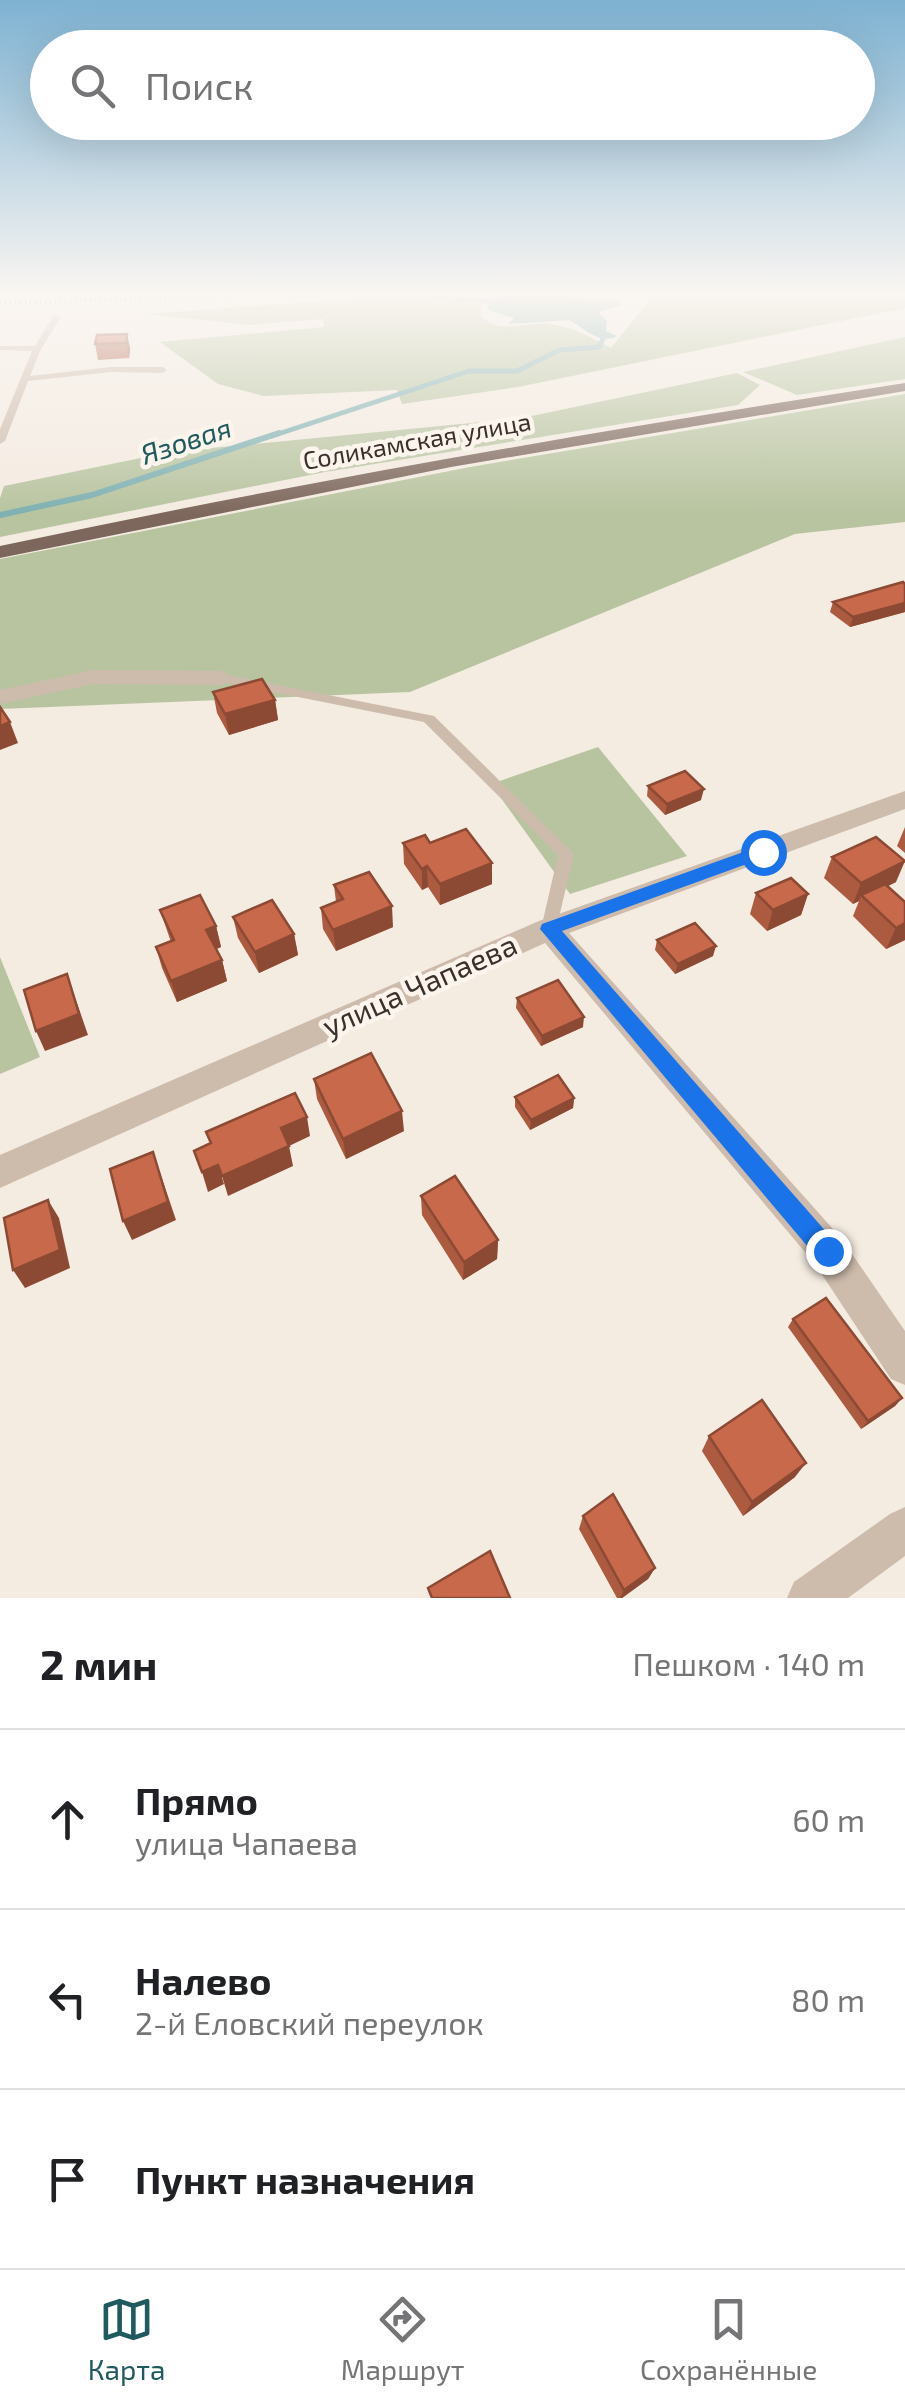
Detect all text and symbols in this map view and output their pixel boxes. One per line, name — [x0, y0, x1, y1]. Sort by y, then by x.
search box — [30, 30, 875, 140]
icon: search — [65, 58, 120, 113]
text: Поиск — [145, 62, 254, 108]
street label: Соликамская улица — [300, 405, 533, 476]
water label: Язовая — [136, 409, 235, 471]
route start — [741, 830, 787, 876]
street label: улица Чапаева — [316, 925, 522, 1044]
route end — [806, 1229, 852, 1275]
text: 2 мин — [40, 1638, 157, 1688]
text: Пешком · 140 m — [633, 1644, 865, 1682]
text: Прямо — [135, 1777, 258, 1823]
icon: ahead — [40, 1792, 95, 1847]
text: 60 m — [792, 1800, 865, 1838]
text: улица Чапаева — [135, 1823, 358, 1861]
text: Налево — [135, 1957, 271, 2003]
icon: left — [40, 1972, 95, 2027]
text: 80 m — [791, 1980, 865, 2018]
text: 2-й Еловский переулок — [135, 2003, 484, 2041]
icon: arrive — [40, 2152, 95, 2207]
text: Пункт назначения — [135, 2156, 475, 2202]
tab: Карта — [88, 2292, 165, 2386]
tab: Маршрут — [341, 2292, 465, 2386]
tab: Сохранённые — [640, 2292, 817, 2386]

